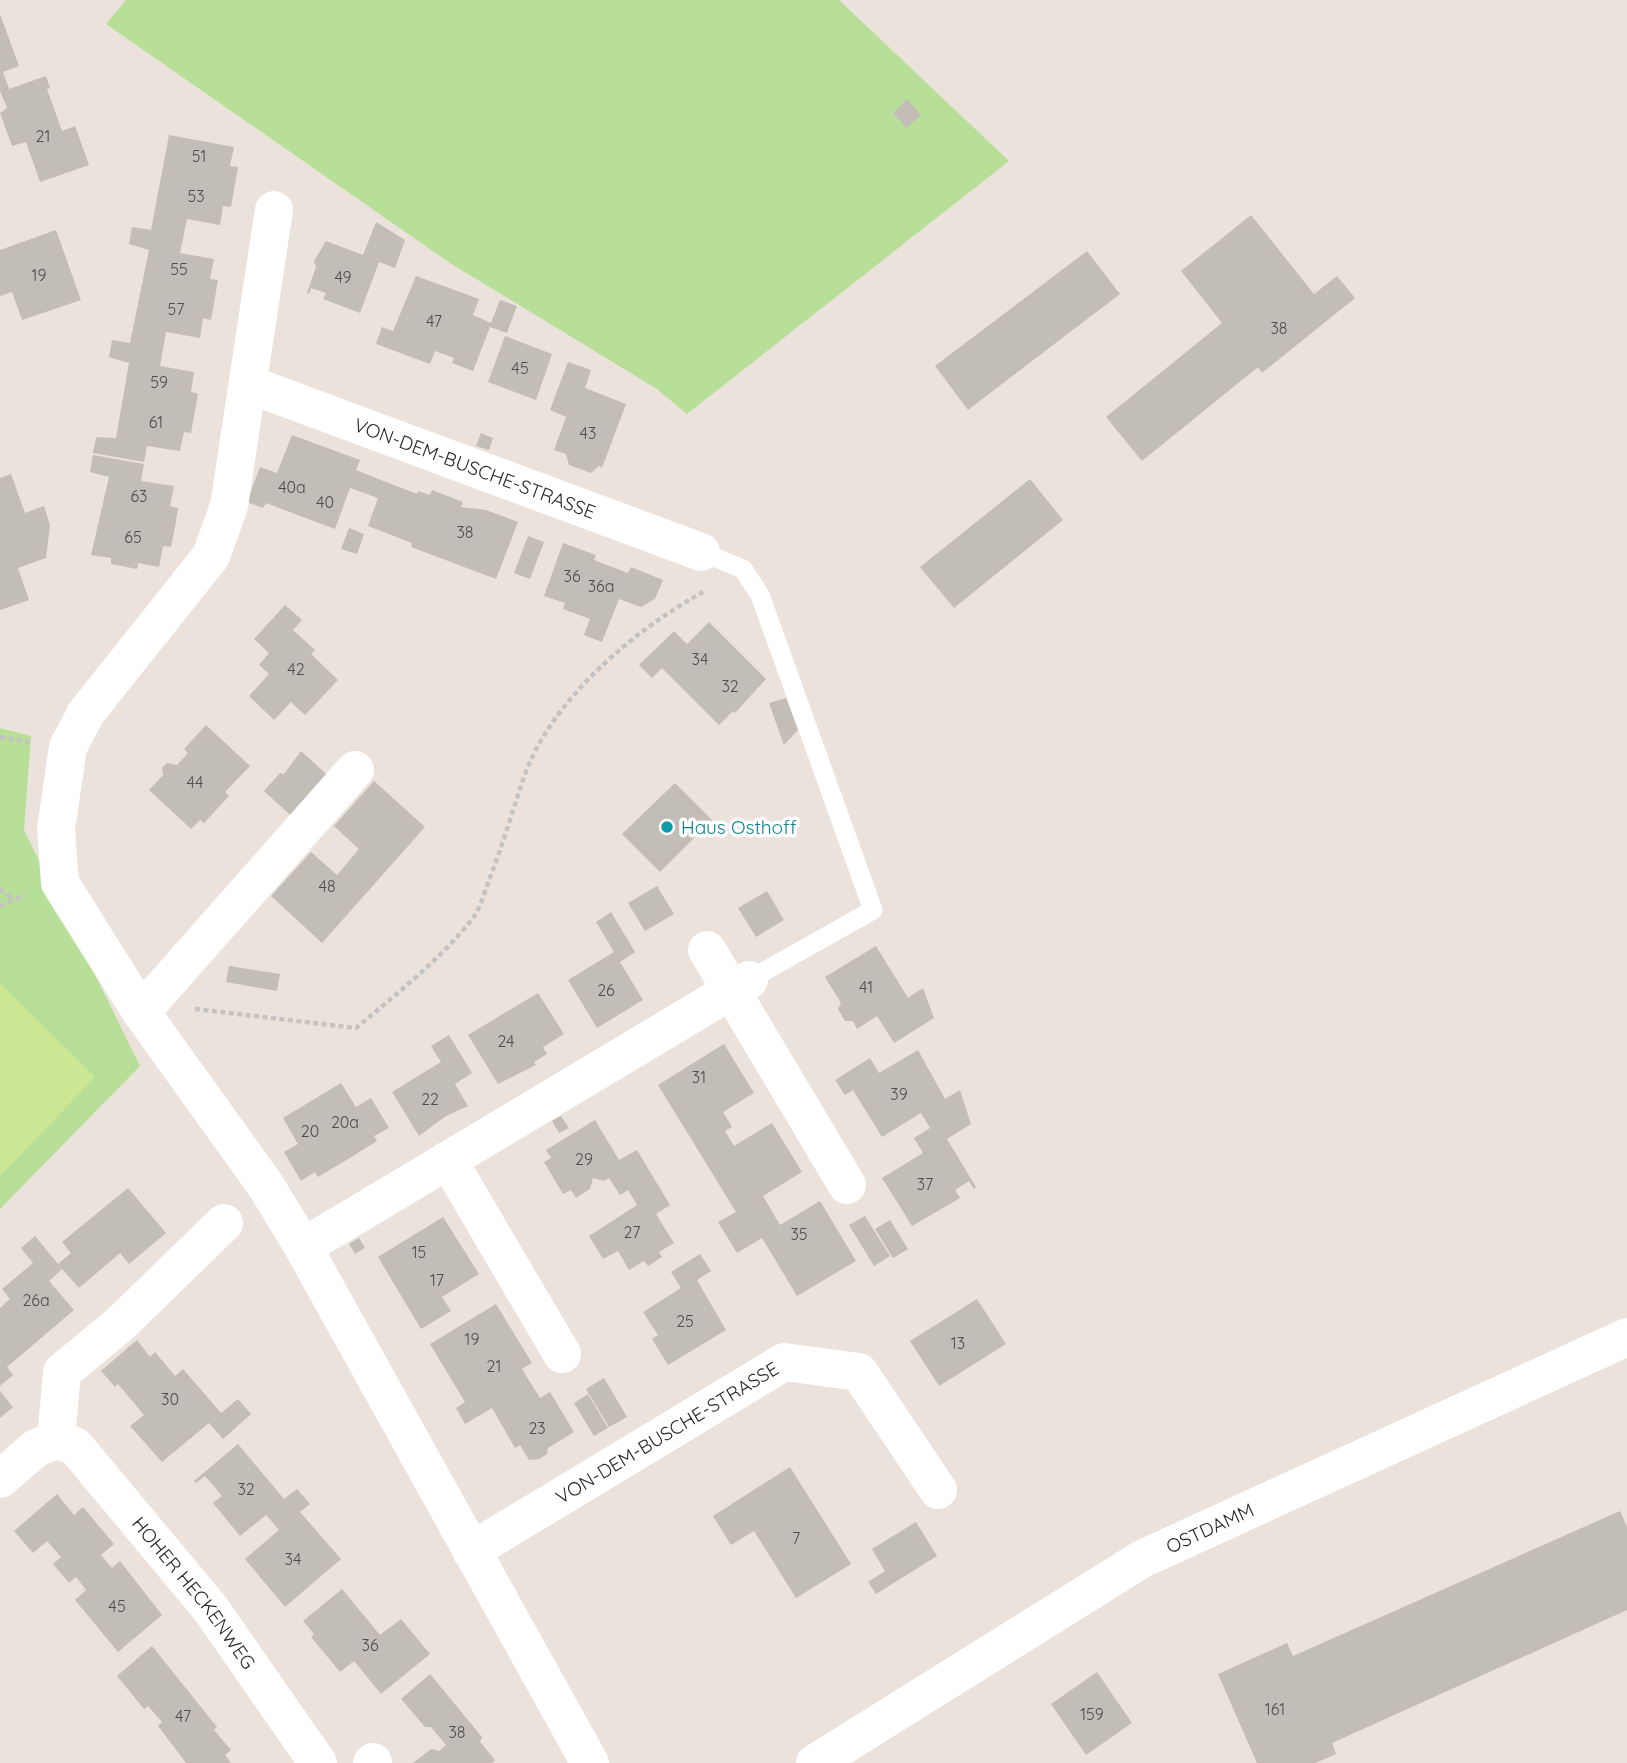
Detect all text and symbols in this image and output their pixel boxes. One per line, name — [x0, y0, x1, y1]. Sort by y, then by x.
house number: 21 — [36, 126, 50, 146]
house number: 51 — [192, 146, 206, 166]
house number: 53 — [187, 186, 205, 206]
house number: 55 — [170, 259, 188, 279]
house number: 19 — [32, 265, 46, 285]
house number: 49 — [334, 267, 352, 287]
house number: 57 — [168, 299, 184, 319]
house number: 47 — [426, 311, 442, 331]
house number: 38 — [1270, 318, 1288, 338]
house number: 45 — [511, 358, 529, 378]
house number: 59 — [150, 372, 168, 392]
house number: 61 — [149, 412, 163, 432]
street label: VON-DEM-BUSCHE-STRASSE — [351, 412, 599, 524]
house number: 43 — [580, 423, 596, 443]
house number: 40a — [278, 477, 306, 497]
house number: 63 — [131, 486, 148, 506]
house number: 40 — [316, 492, 334, 512]
house number: 38 — [456, 522, 474, 542]
house number: 65 — [124, 527, 142, 547]
house number: 36 — [564, 566, 581, 586]
house number: 36a — [588, 576, 614, 596]
house number: 34 — [692, 649, 708, 669]
house number: 42 — [287, 659, 305, 679]
house number: 32 — [721, 676, 739, 696]
house number: 44 — [187, 772, 203, 792]
place label: Haus Osthoff — [681, 815, 797, 839]
marker: Haus Osthoff — [659, 819, 675, 835]
house number: 48 — [318, 876, 336, 896]
house number: 41 — [859, 977, 873, 997]
house number: 26 — [597, 980, 615, 1000]
house number: 24 — [497, 1031, 515, 1051]
house number: 31 — [692, 1067, 706, 1087]
house number: 39 — [890, 1084, 908, 1104]
house number: 22 — [421, 1089, 439, 1109]
house number: 20a — [331, 1112, 359, 1132]
house number: 20 — [301, 1121, 319, 1141]
house number: 29 — [575, 1149, 593, 1169]
house number: 37 — [917, 1174, 933, 1194]
house number: 27 — [624, 1222, 640, 1242]
house number: 35 — [790, 1224, 808, 1244]
house number: 15 — [412, 1242, 426, 1262]
house number: 17 — [430, 1270, 444, 1290]
house number: 26a — [22, 1290, 50, 1310]
house number: 25 — [676, 1311, 694, 1331]
house number: 19 — [465, 1329, 479, 1349]
house number: 13 — [951, 1333, 965, 1353]
house number: 21 — [487, 1356, 501, 1376]
street label: VON-DEM-BUSCHE-STRASSE — [551, 1356, 783, 1509]
house number: 30 — [161, 1389, 179, 1409]
house number: 23 — [528, 1418, 546, 1438]
house number: 32 — [237, 1479, 255, 1499]
street label: OSTDAMM — [1162, 1497, 1258, 1558]
street label: HOHER HECKENWEG — [127, 1512, 261, 1674]
house number: 7 — [792, 1528, 800, 1548]
house number: 34 — [285, 1549, 301, 1569]
house number: 45 — [108, 1596, 126, 1616]
house number: 36 — [362, 1635, 379, 1655]
house number: 161 — [1265, 1699, 1285, 1719]
house number: 159 — [1080, 1704, 1104, 1724]
house number: 47 — [175, 1706, 191, 1726]
house number: 38 — [448, 1722, 466, 1742]

